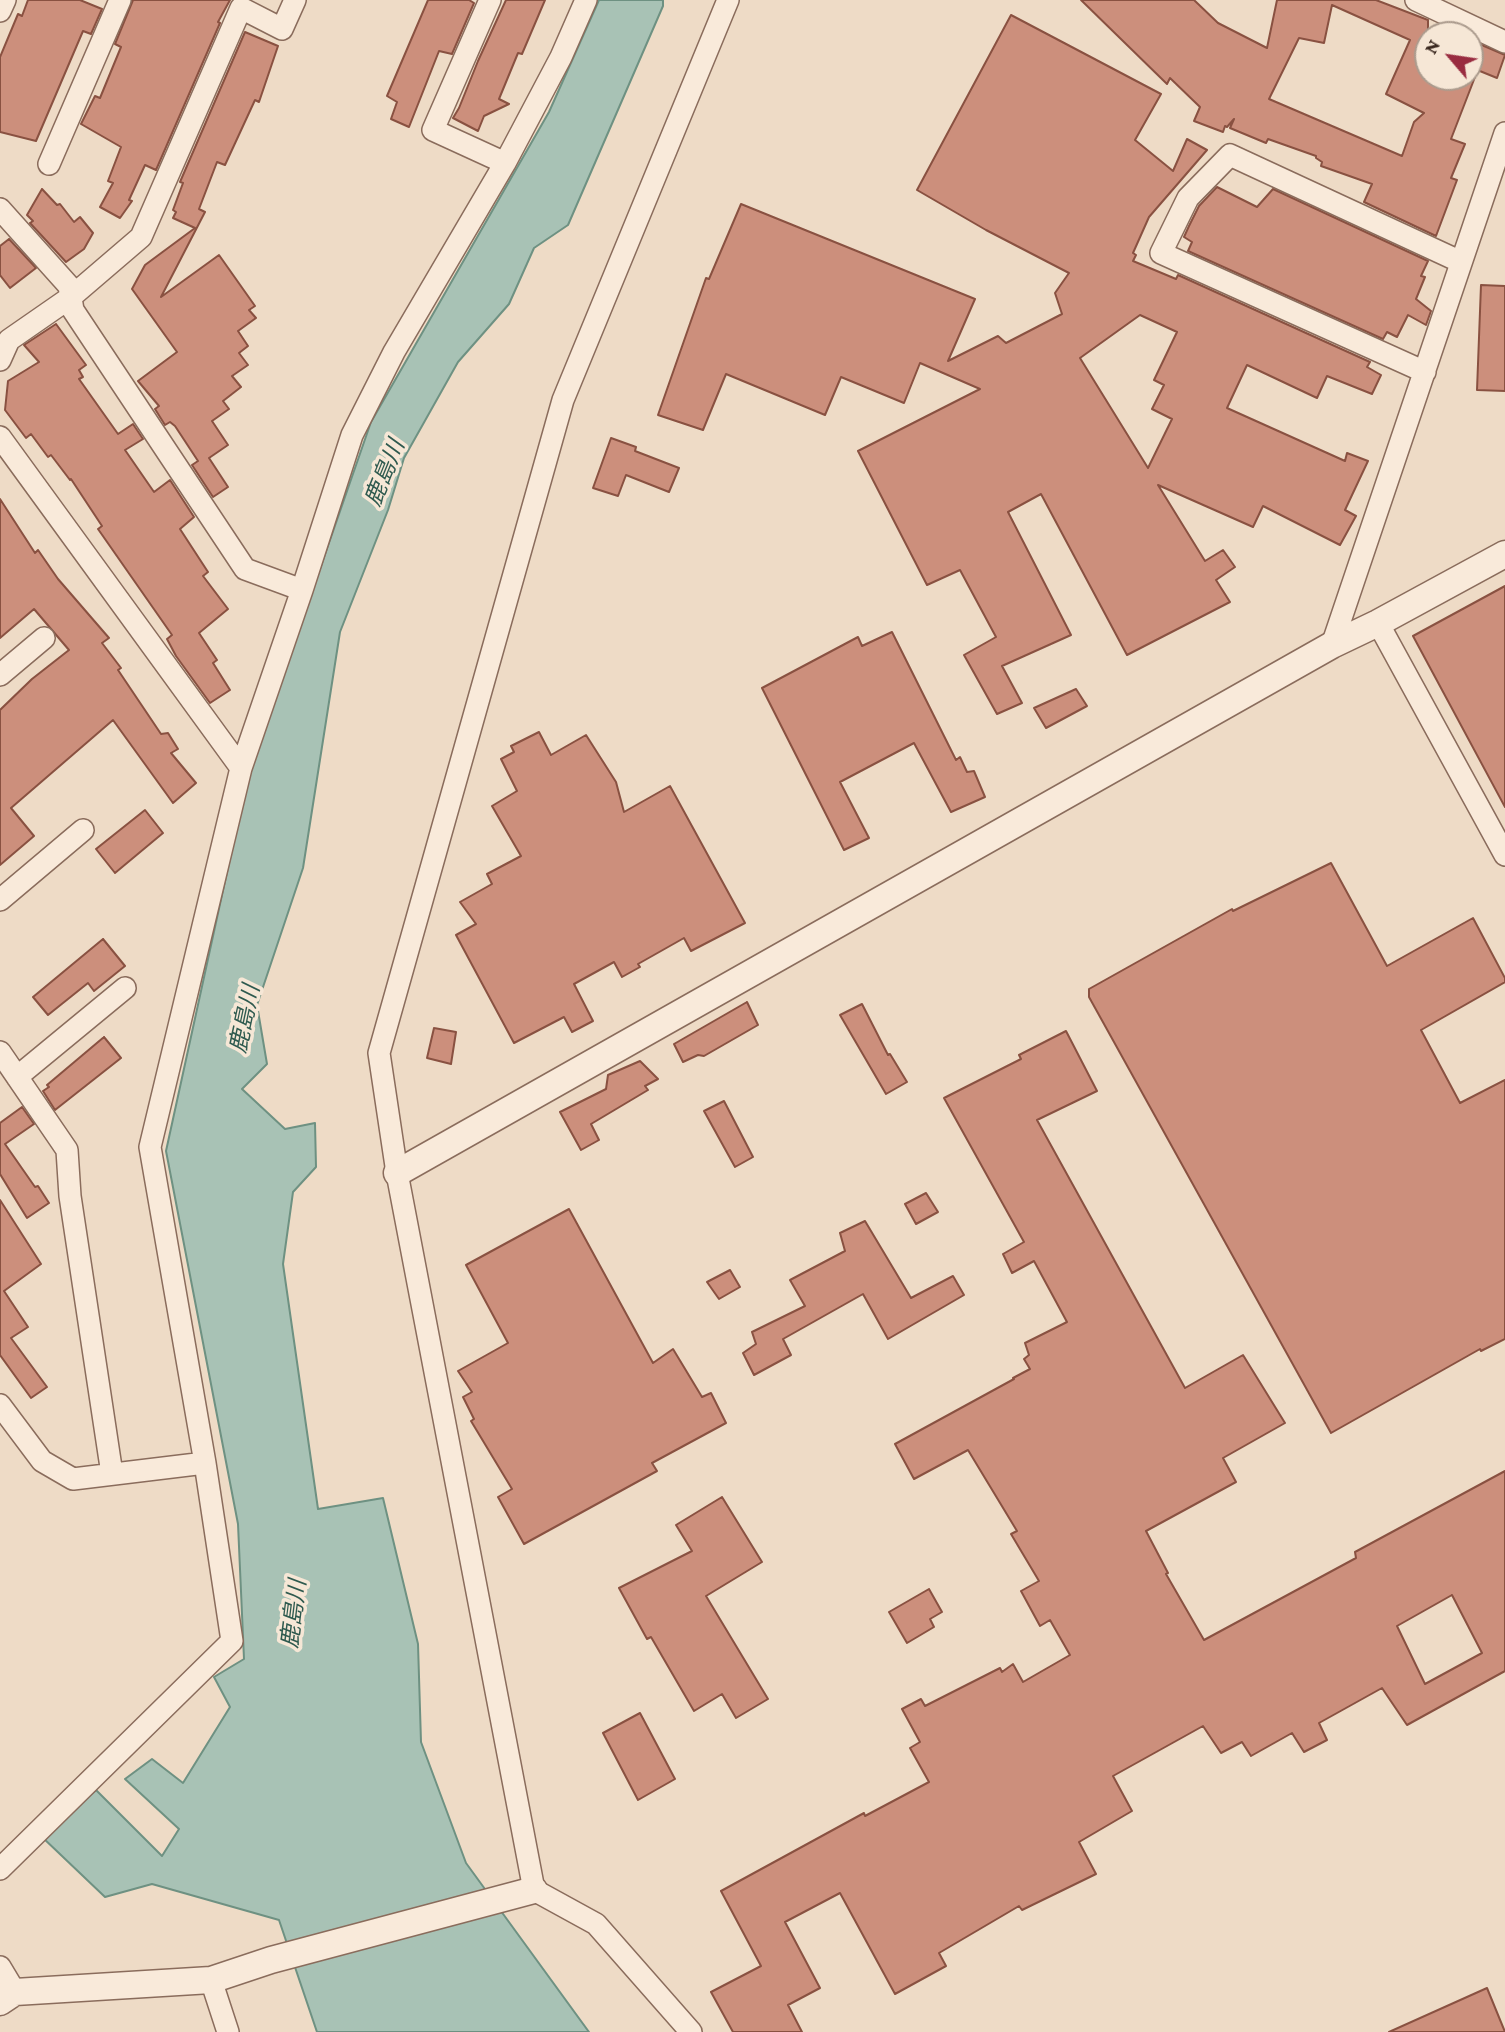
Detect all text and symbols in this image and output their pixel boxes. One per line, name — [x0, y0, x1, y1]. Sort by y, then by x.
north arrow — [1414, 21, 1484, 91]
text: N — [1420, 36, 1444, 57]
water label: 鹿島川 — [359, 436, 411, 510]
water label: 鹿島川 — [224, 982, 266, 1056]
water label: 鹿島川 — [276, 1578, 312, 1650]

